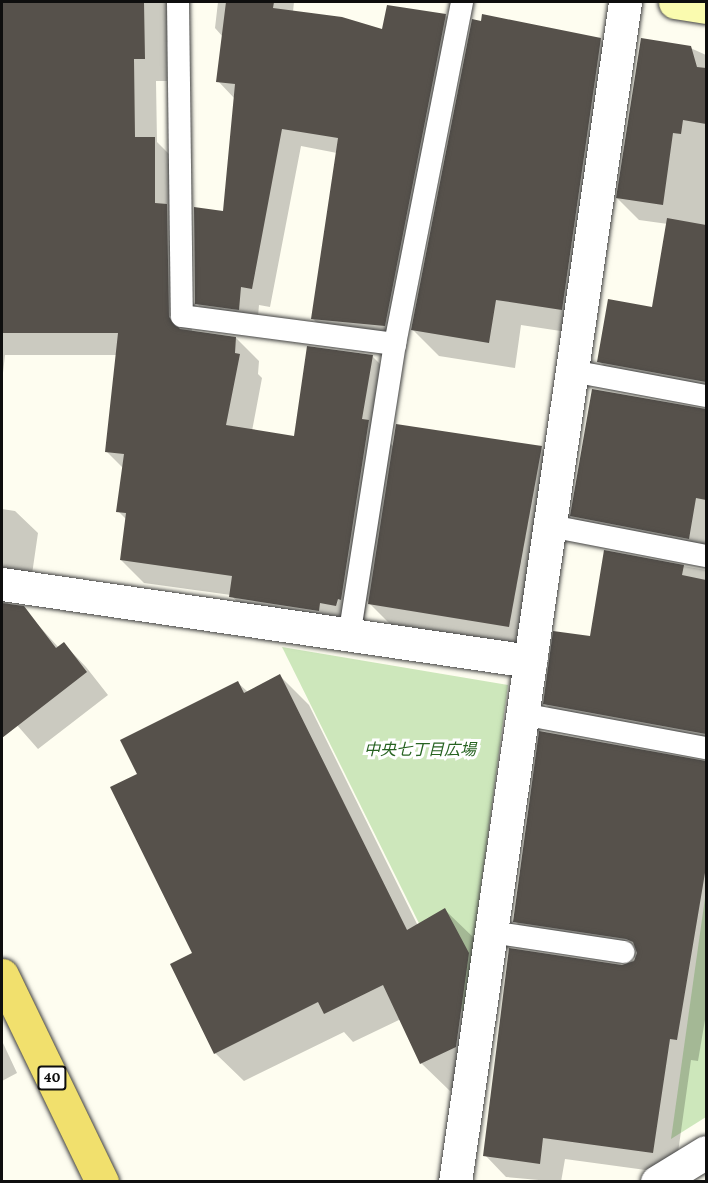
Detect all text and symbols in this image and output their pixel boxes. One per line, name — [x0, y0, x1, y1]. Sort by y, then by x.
park label: 中央七丁目広場 — [364, 740, 476, 760]
road number: 40 — [37, 1066, 67, 1090]

